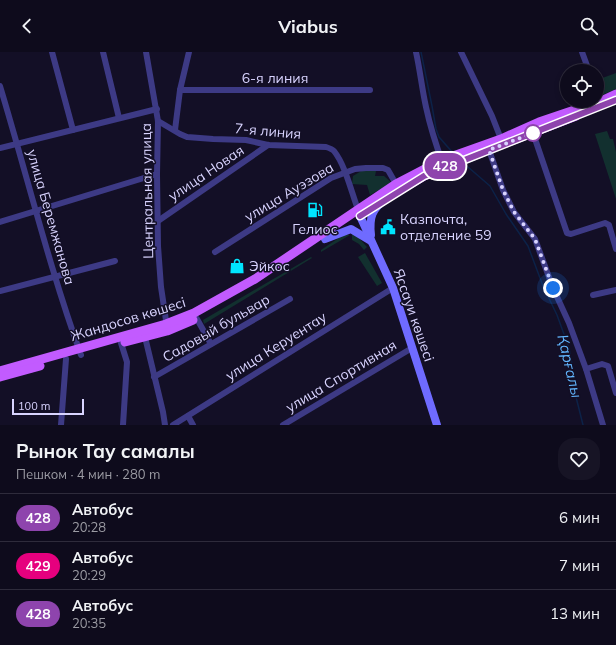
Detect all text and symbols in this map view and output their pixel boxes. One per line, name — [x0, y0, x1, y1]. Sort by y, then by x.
icon: back — [16, 15, 38, 37]
text: Viabus — [278, 15, 338, 38]
icon: search — [578, 15, 600, 37]
map controls — [560, 64, 604, 108]
button: locate — [560, 64, 604, 108]
street label: 6-я линия — [242, 69, 308, 87]
street label: 7-я линия — [234, 119, 302, 143]
street label: Центральная улица — [137, 123, 157, 259]
unlabelled marker — [524, 124, 542, 142]
street label: улица Новая — [165, 141, 247, 205]
street label: улица Беремжанова — [23, 147, 79, 287]
line badge: 428 — [422, 153, 468, 179]
text: 428 — [432, 157, 458, 175]
street label: улица Ауэзова — [241, 158, 337, 226]
fuel station icon: Гелиос — [306, 201, 324, 219]
place label: Казпочта, отделение 59 — [400, 210, 492, 244]
public building icon: Казпочта, отделение 59 — [379, 218, 397, 236]
place label: Гелиос — [292, 220, 338, 238]
shop icon: Эйкос — [228, 257, 246, 275]
place label: Эйкос — [249, 257, 290, 275]
street label: Яссауи көшесі — [390, 266, 438, 364]
your location — [543, 278, 563, 298]
street label: Садовый бульвар — [159, 290, 273, 366]
street label: Жандосов көшесі — [68, 293, 188, 345]
street label: улица Керуентау — [222, 307, 330, 384]
water label: Қарғалы — [553, 332, 587, 400]
street label: улица Спортивная — [282, 336, 400, 416]
scale bar — [12, 397, 84, 416]
text: 100 m — [18, 399, 50, 413]
button: heart — [558, 438, 600, 480]
text: Рынок Тау самалы — [16, 439, 195, 463]
text: Пешком · 4 мин · 280 m — [16, 466, 160, 482]
text: Автобус — [72, 500, 133, 519]
text: 6 мин — [559, 508, 600, 527]
text: 428 — [25, 509, 51, 527]
text: 20:28 — [72, 519, 106, 535]
text: Автобус — [72, 548, 133, 567]
text: 7 мин — [559, 556, 600, 575]
text: 429 — [25, 557, 51, 575]
text: 20:29 — [72, 567, 106, 583]
text: Автобус — [72, 596, 133, 615]
text: 13 мин — [550, 604, 600, 623]
text: 428 — [25, 605, 51, 623]
text: 20:35 — [72, 615, 106, 631]

